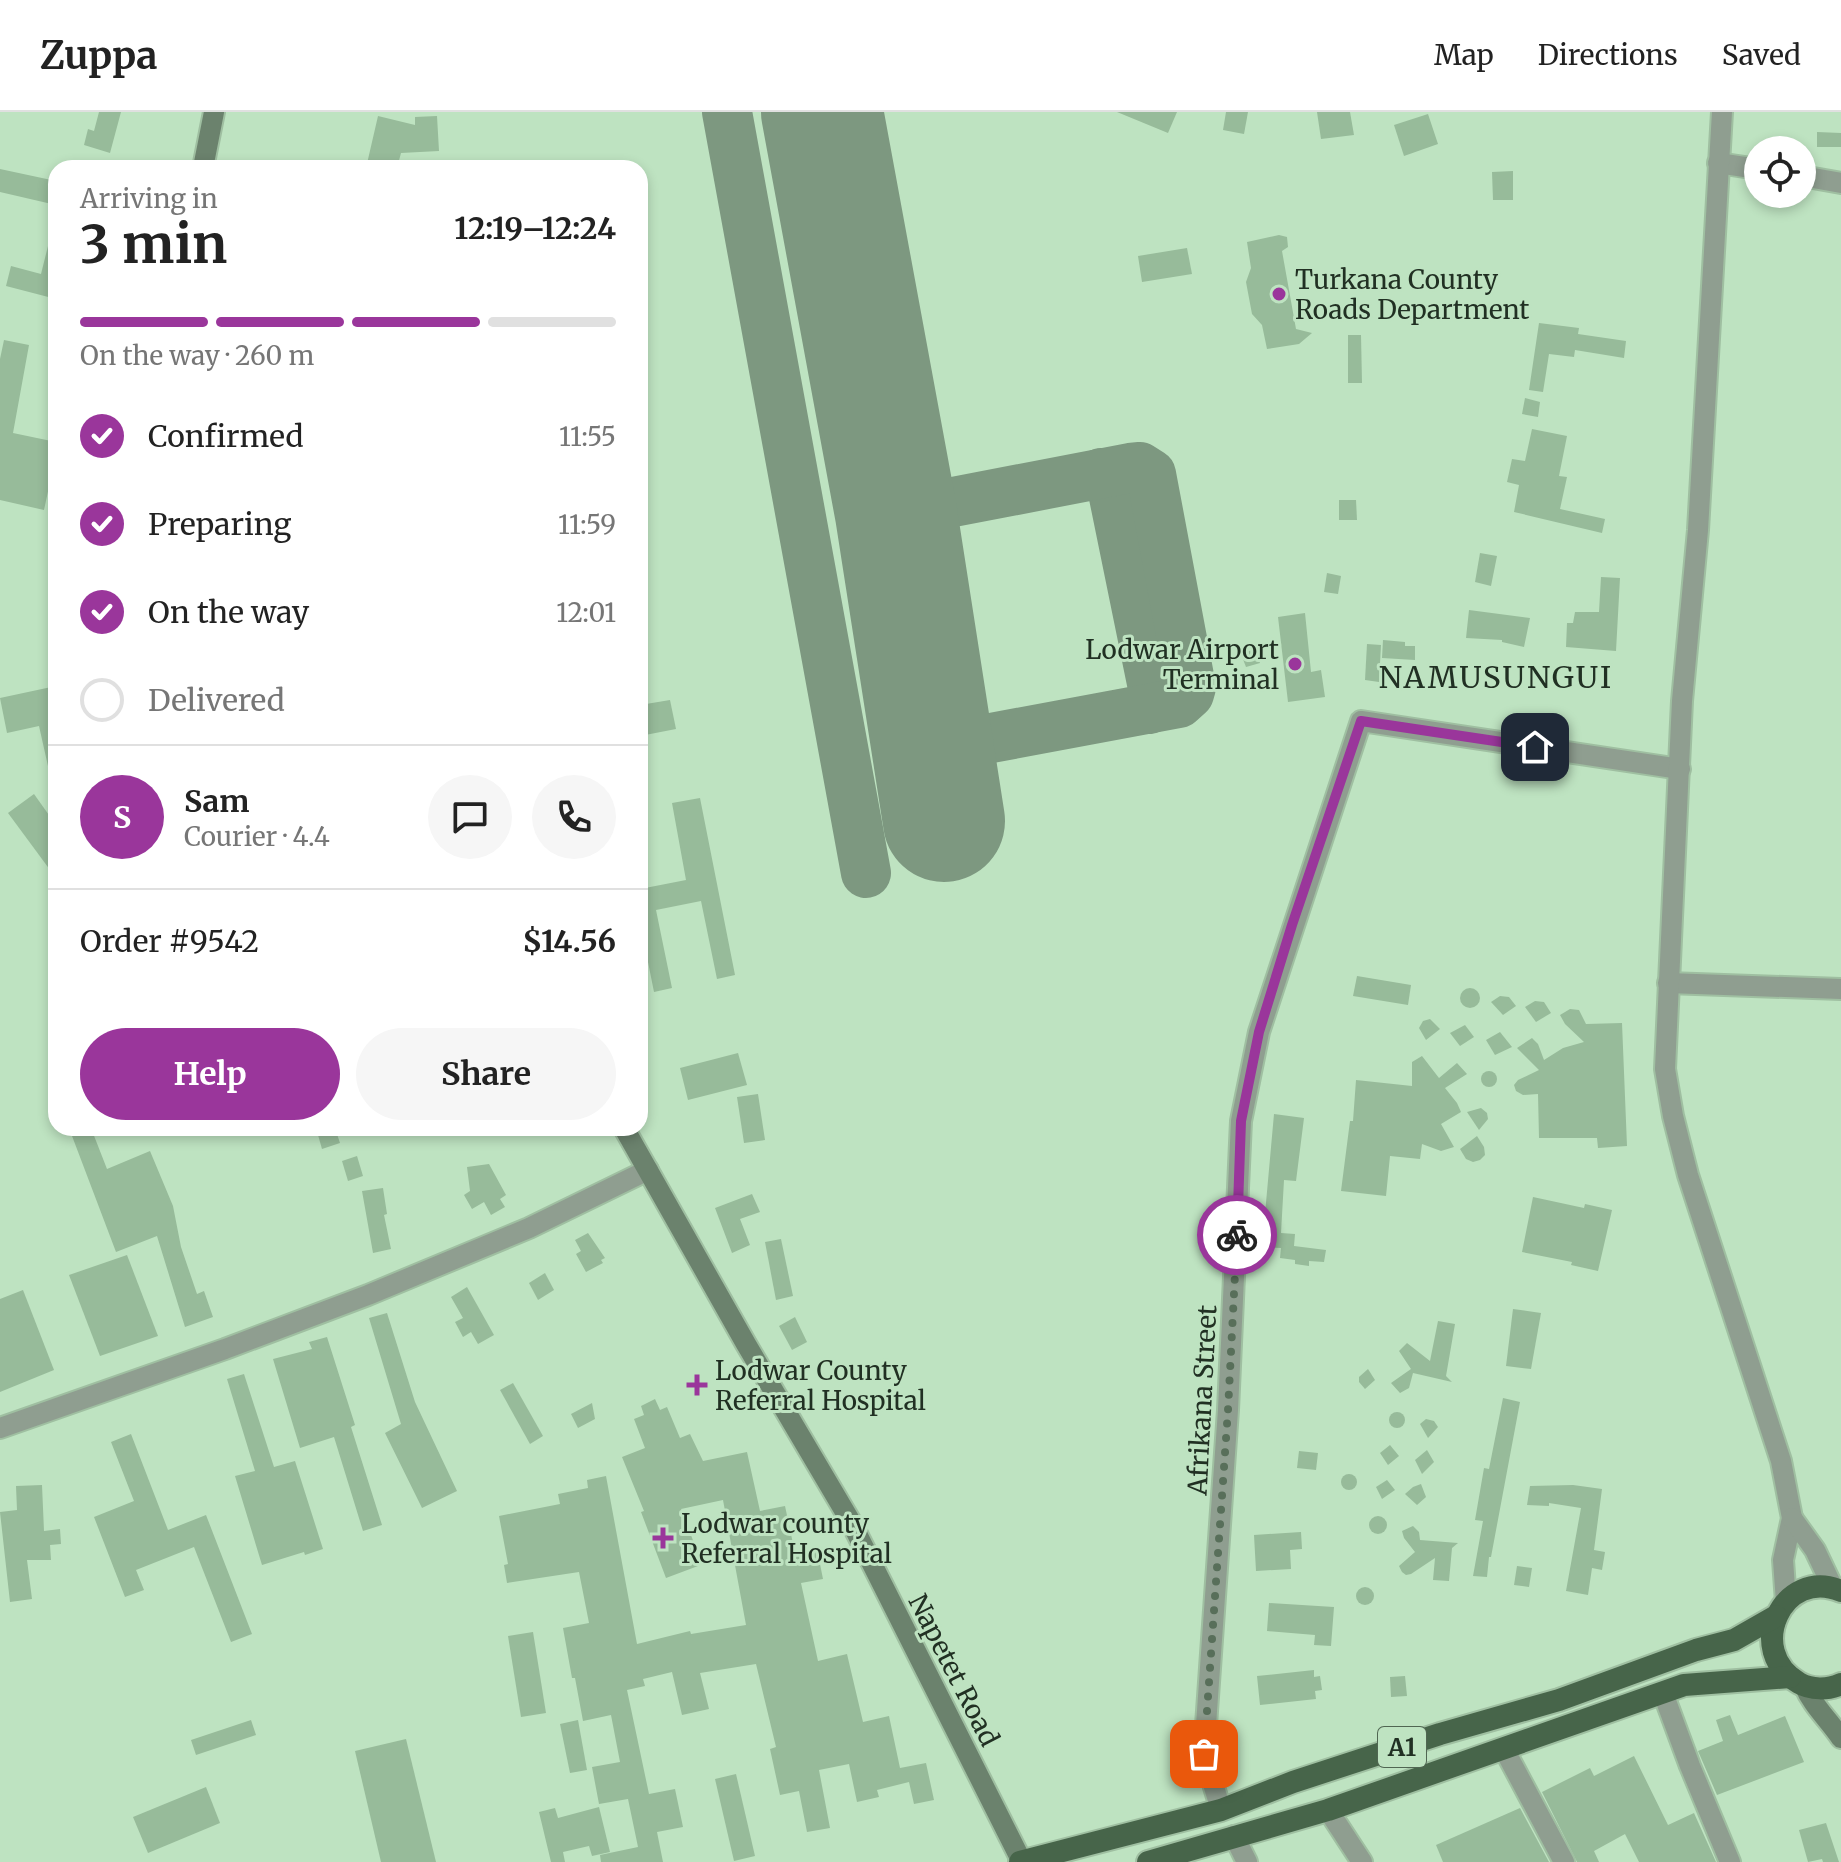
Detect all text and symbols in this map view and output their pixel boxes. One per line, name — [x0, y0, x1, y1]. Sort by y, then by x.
text: Zuppa — [40, 32, 158, 79]
text: Map — [1434, 37, 1494, 73]
text: Directions — [1538, 37, 1678, 73]
text: Saved — [1722, 37, 1801, 73]
map controls — [1744, 136, 1816, 208]
button: locate — [1744, 136, 1816, 208]
text: Arriving in — [80, 182, 218, 215]
text: 12:19–12:24 — [454, 209, 616, 247]
text: 3 min — [80, 212, 227, 277]
place label: Turkana County Roads Department — [1295, 263, 1529, 326]
marker: Turkana County Roads Department — [1270, 285, 1288, 303]
text: On the way · 260 m — [80, 339, 314, 372]
icon: check — [80, 414, 124, 458]
text: Confirmed — [148, 417, 303, 455]
text: 11:55 — [559, 420, 616, 453]
icon: check — [80, 502, 124, 546]
text: Preparing — [148, 505, 291, 543]
text: 11:59 — [558, 508, 616, 541]
icon: check — [80, 590, 124, 634]
text: On the way — [148, 593, 309, 631]
text: 12:01 — [556, 596, 616, 629]
place label: Lodwar Airport Terminal — [1085, 633, 1279, 696]
marker: Lodwar Airport Terminal — [1286, 655, 1304, 673]
district label: NAMUSUNGUI — [1379, 658, 1613, 696]
text: Delivered — [148, 681, 285, 719]
pin — [1501, 713, 1569, 781]
icon: home — [1513, 725, 1557, 769]
button: chat — [428, 775, 512, 859]
button: phone — [532, 775, 616, 859]
text: Sam — [184, 782, 249, 820]
text: S — [113, 798, 131, 836]
text: Courier · 4.4 — [184, 820, 330, 853]
text: Order #9542 — [80, 922, 259, 960]
text: $14.56 — [522, 922, 616, 960]
button: Help — [80, 1028, 340, 1120]
button: Share — [356, 1028, 616, 1120]
courier — [1197, 1195, 1277, 1275]
icon: bike — [1215, 1213, 1259, 1257]
street label: Afrikana Street — [1180, 1304, 1223, 1497]
place label: Lodwar County Referral Hospital — [715, 1354, 926, 1417]
marker: Lodwar County Referral Hospital — [686, 1374, 708, 1396]
place label: Lodwar county Referral Hospital — [681, 1507, 892, 1570]
marker: Lodwar county Referral Hospital — [652, 1527, 674, 1549]
street label: Napetet Road — [902, 1588, 1007, 1752]
pin — [1170, 1720, 1238, 1788]
road number: A1 — [1378, 1727, 1426, 1767]
icon: bag — [1182, 1732, 1226, 1776]

